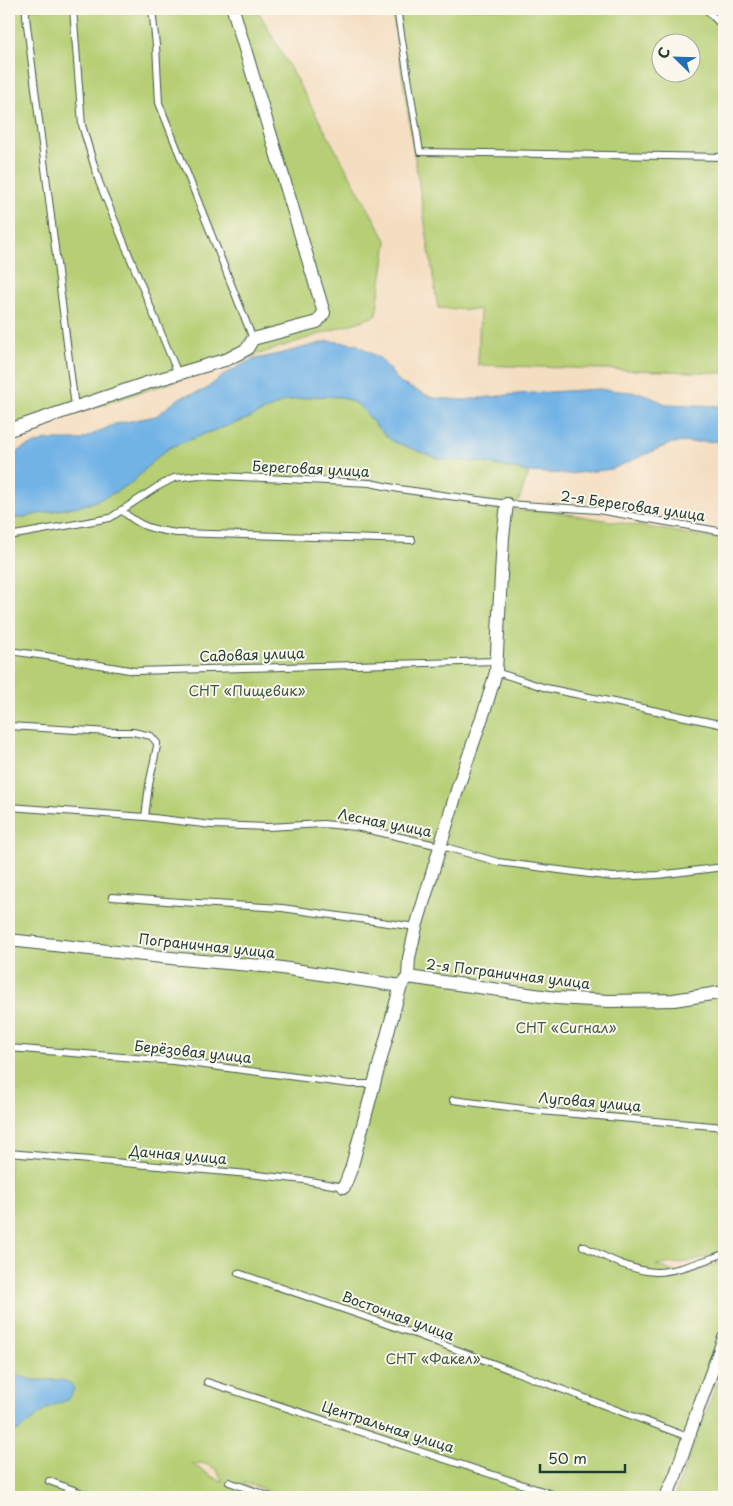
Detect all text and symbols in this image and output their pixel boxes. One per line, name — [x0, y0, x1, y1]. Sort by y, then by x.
north arrow — [650, 32, 700, 82]
text: С — [652, 44, 675, 62]
street label: Береговая улица — [252, 455, 370, 482]
street label: 2-я Береговая улица — [559, 485, 707, 526]
street label: Садовая улица — [199, 642, 305, 667]
park label: СНТ «Пищевик» — [188, 680, 306, 701]
street label: Лесная улица — [336, 803, 434, 842]
street label: Пограничная улица — [138, 928, 276, 963]
street label: 2-я Пограничная улица — [425, 953, 592, 994]
park label: СНТ «Сигнал» — [515, 1017, 617, 1038]
street label: Берёзовая улица — [133, 1035, 253, 1068]
street label: Луговая улица — [538, 1087, 642, 1116]
street label: Дачная улица — [128, 1140, 228, 1169]
street label: Восточная улица — [339, 1285, 457, 1346]
park label: СНТ «Факел» — [386, 1348, 480, 1369]
street label: Центральная улица — [319, 1395, 457, 1458]
scale bar — [540, 1441, 626, 1473]
text: 50 m — [548, 1446, 587, 1469]

